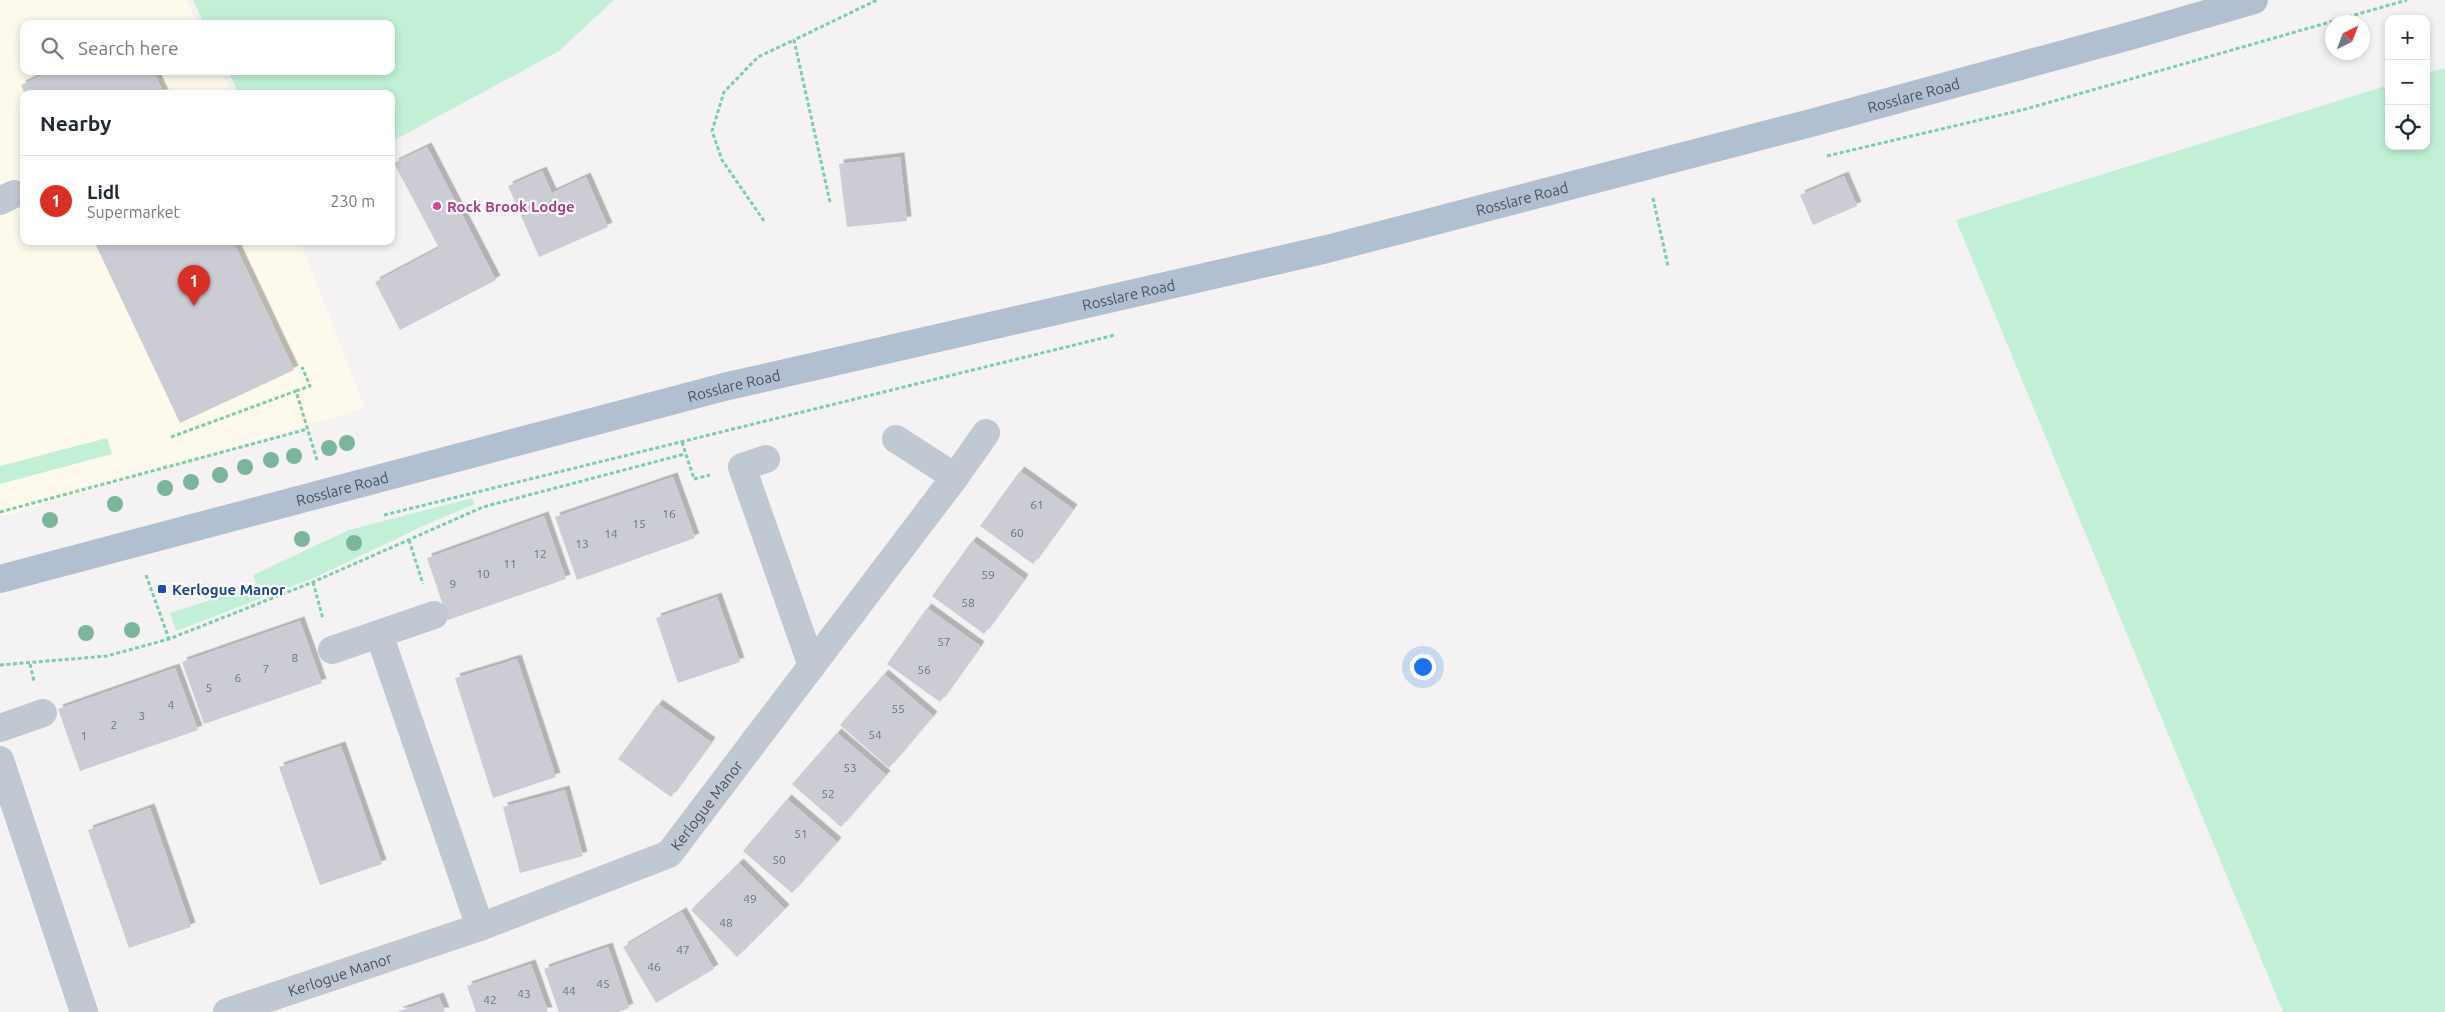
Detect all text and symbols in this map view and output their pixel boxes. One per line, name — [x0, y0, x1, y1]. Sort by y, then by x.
north arrow — [2325, 15, 2370, 60]
map controls — [2385, 15, 2430, 150]
button: + — [2385, 15, 2430, 60]
search box — [20, 20, 395, 75]
icon: search — [38, 34, 66, 62]
text: Search here — [78, 37, 178, 59]
button: − — [2385, 60, 2430, 105]
street label: Rosslare Road — [1866, 74, 1961, 116]
button: locate — [2385, 105, 2430, 150]
text: Nearby — [40, 111, 111, 135]
street label: Rosslare Road — [1474, 178, 1570, 218]
text: Lidl — [87, 181, 120, 203]
text: 1 — [51, 192, 61, 210]
text: 230 m — [330, 192, 375, 210]
place label: Rock Brook Lodge — [447, 198, 575, 215]
marker: Rock Brook Lodge — [431, 200, 443, 212]
text: Supermarket — [87, 203, 180, 221]
pin: 1 — [178, 265, 210, 306]
street label: Rosslare Road — [1080, 276, 1177, 313]
street label: Rosslare Road — [686, 366, 782, 405]
street label: Rosslare Road — [294, 468, 390, 509]
house number: 61 — [1030, 498, 1044, 511]
house number: 16 — [662, 507, 676, 520]
house number: 15 — [632, 517, 646, 530]
house number: 60 — [1010, 526, 1024, 539]
house number: 14 — [604, 527, 618, 540]
house number: 13 — [575, 537, 589, 550]
house number: 12 — [533, 547, 547, 560]
house number: 11 — [503, 557, 517, 570]
house number: 10 — [476, 567, 490, 580]
house number: 59 — [981, 568, 995, 581]
house number: 9 — [450, 577, 456, 590]
place label: Kerlogue Manor — [172, 581, 286, 598]
marker: Kerlogue Manor — [156, 583, 168, 595]
house number: 58 — [961, 596, 975, 609]
house number: 57 — [937, 635, 951, 648]
house number: 8 — [292, 651, 299, 664]
your location — [1410, 654, 1436, 680]
house number: 7 — [263, 662, 269, 675]
house number: 56 — [917, 663, 931, 676]
house number: 6 — [235, 671, 242, 684]
house number: 5 — [206, 681, 212, 694]
house number: 4 — [168, 698, 175, 711]
house number: 55 — [891, 702, 905, 715]
house number: 3 — [139, 709, 145, 722]
house number: 2 — [111, 718, 117, 731]
house number: 54 — [868, 728, 882, 741]
house number: 1 — [81, 729, 87, 742]
street label: Kerlogue Manor — [667, 756, 746, 853]
house number: 53 — [843, 761, 857, 774]
house number: 52 — [821, 787, 835, 800]
house number: 51 — [794, 827, 808, 840]
house number: 50 — [772, 853, 786, 866]
house number: 49 — [743, 892, 757, 905]
house number: 48 — [719, 916, 733, 929]
house number: 47 — [676, 943, 690, 956]
street label: Kerlogue Manor — [286, 949, 394, 999]
house number: 46 — [647, 960, 661, 973]
house number: 45 — [596, 977, 610, 990]
house number: 44 — [562, 984, 576, 997]
house number: 43 — [517, 987, 531, 1000]
house number: 42 — [483, 993, 497, 1006]

